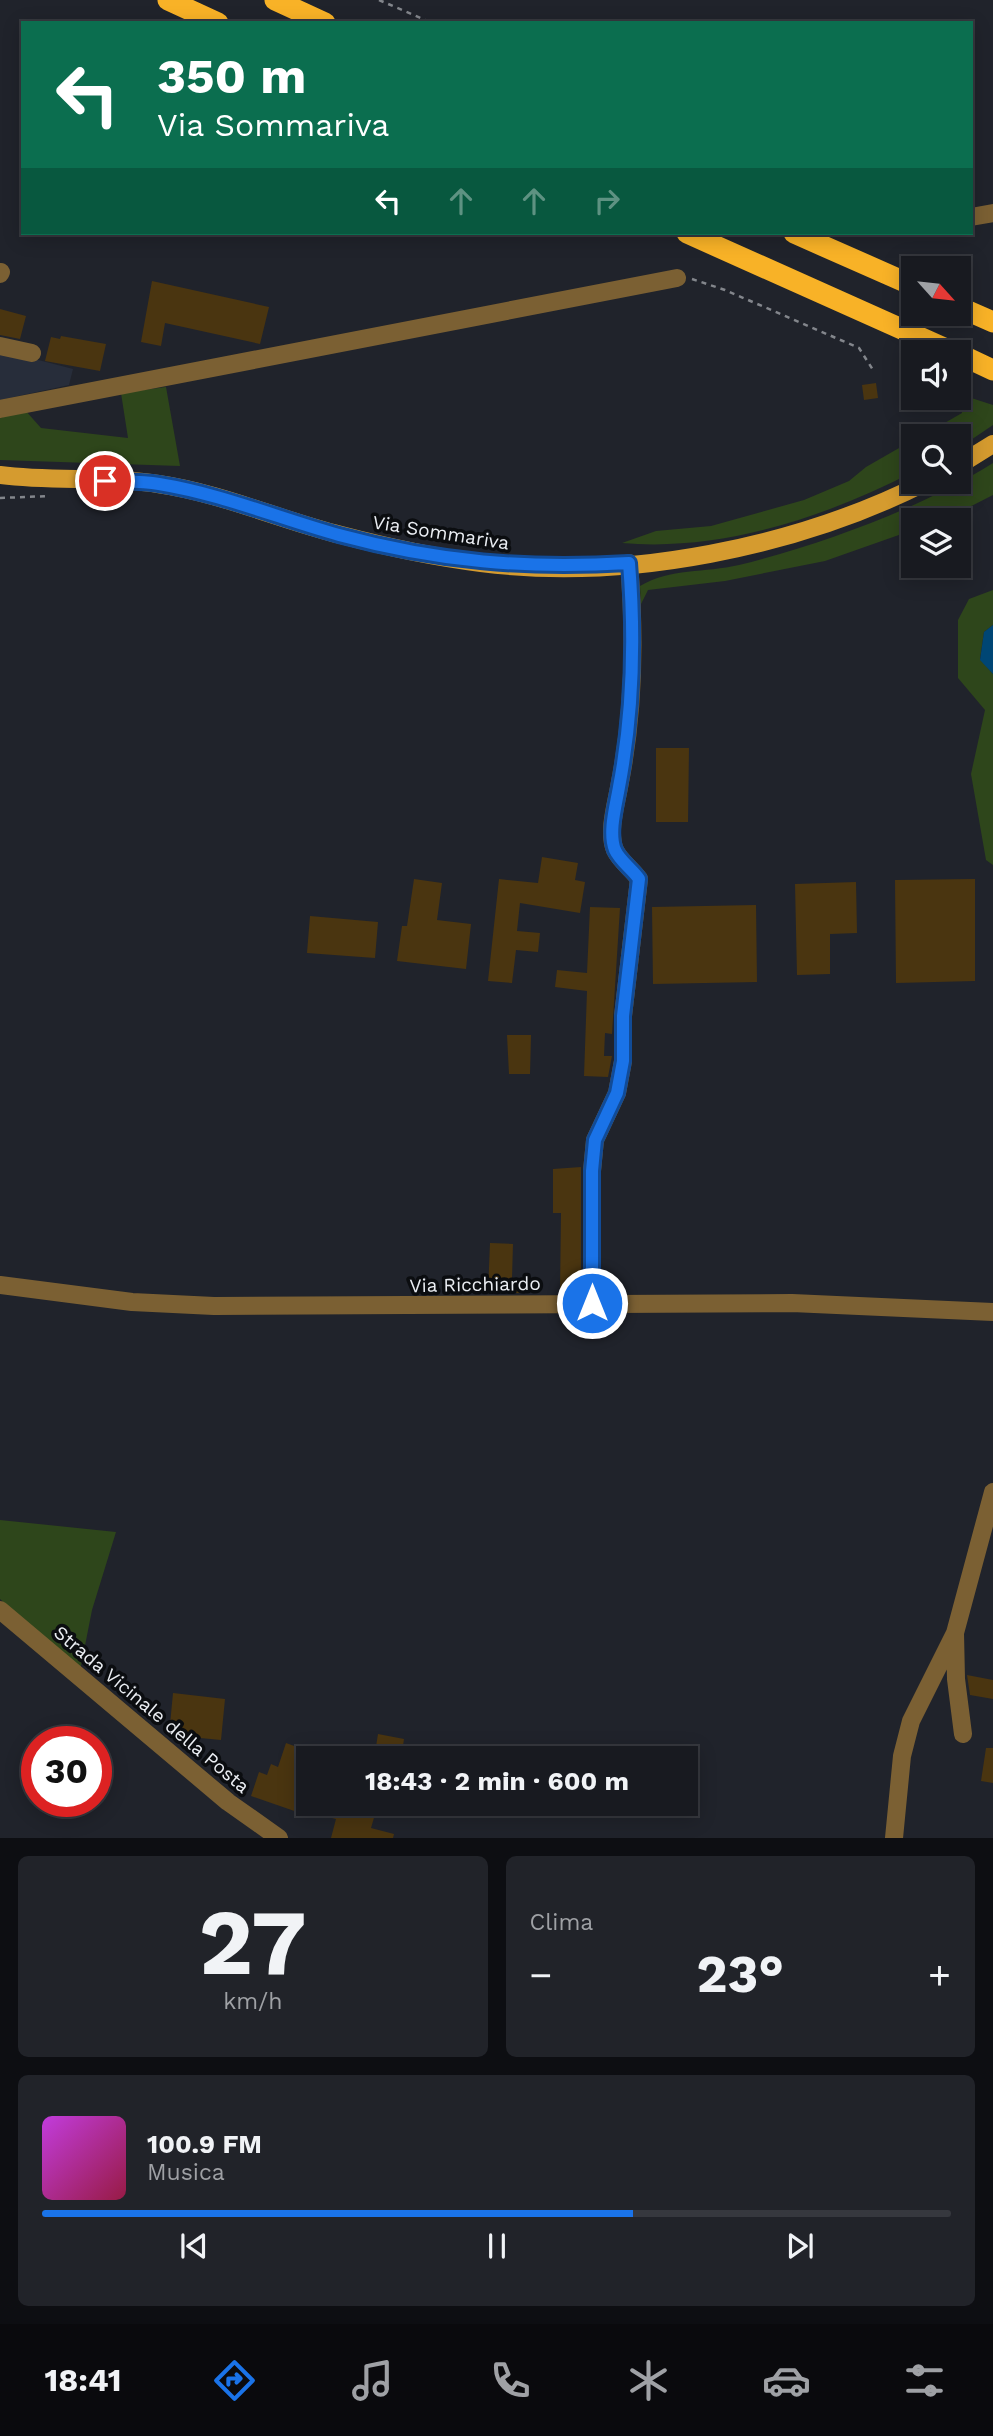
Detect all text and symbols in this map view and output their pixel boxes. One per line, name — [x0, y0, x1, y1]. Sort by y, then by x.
text: 350 m — [157, 47, 306, 105]
icon: left — [42, 49, 133, 140]
text: Via Sommariva — [157, 106, 389, 144]
icon: left — [369, 182, 407, 220]
icon: ahead — [442, 182, 480, 220]
icon: ahead — [515, 182, 553, 220]
icon: right — [588, 182, 626, 220]
north arrow — [901, 256, 971, 326]
map controls — [901, 256, 971, 578]
button: sound — [901, 340, 971, 410]
button: search — [901, 424, 971, 494]
pin — [75, 451, 135, 511]
icon: arrive — [86, 462, 124, 500]
button: layers — [901, 508, 971, 578]
street label: Via Sommariva — [371, 510, 511, 555]
position arrow — [555, 1266, 629, 1340]
street label: Via Ricchiardo — [409, 1272, 541, 1297]
street label: Strada Vicinale della Posta — [49, 1621, 254, 1798]
speed limit sign: 30 — [21, 1726, 112, 1817]
text: 18:43 · 2 min · 600 m — [365, 1766, 629, 1796]
text: 27 — [199, 1889, 307, 1996]
text: Clima — [530, 1909, 593, 1936]
text: 23° — [696, 1944, 784, 2005]
text: − — [530, 1953, 552, 1997]
text: + — [928, 1953, 951, 1997]
text: km/h — [223, 1988, 282, 2015]
text: 100.9 FM — [147, 2129, 262, 2159]
text: Musica — [147, 2159, 225, 2186]
icon: previous — [175, 2227, 213, 2265]
icon: pause — [478, 2227, 516, 2265]
icon: next — [781, 2227, 819, 2265]
icon: directions — [210, 2356, 259, 2405]
icon: music — [348, 2356, 397, 2405]
icon: phone — [486, 2356, 535, 2405]
icon: climate — [624, 2356, 673, 2405]
icon: car — [762, 2356, 811, 2405]
icon: filters — [900, 2356, 949, 2405]
text: 18:41 — [44, 2361, 122, 2399]

